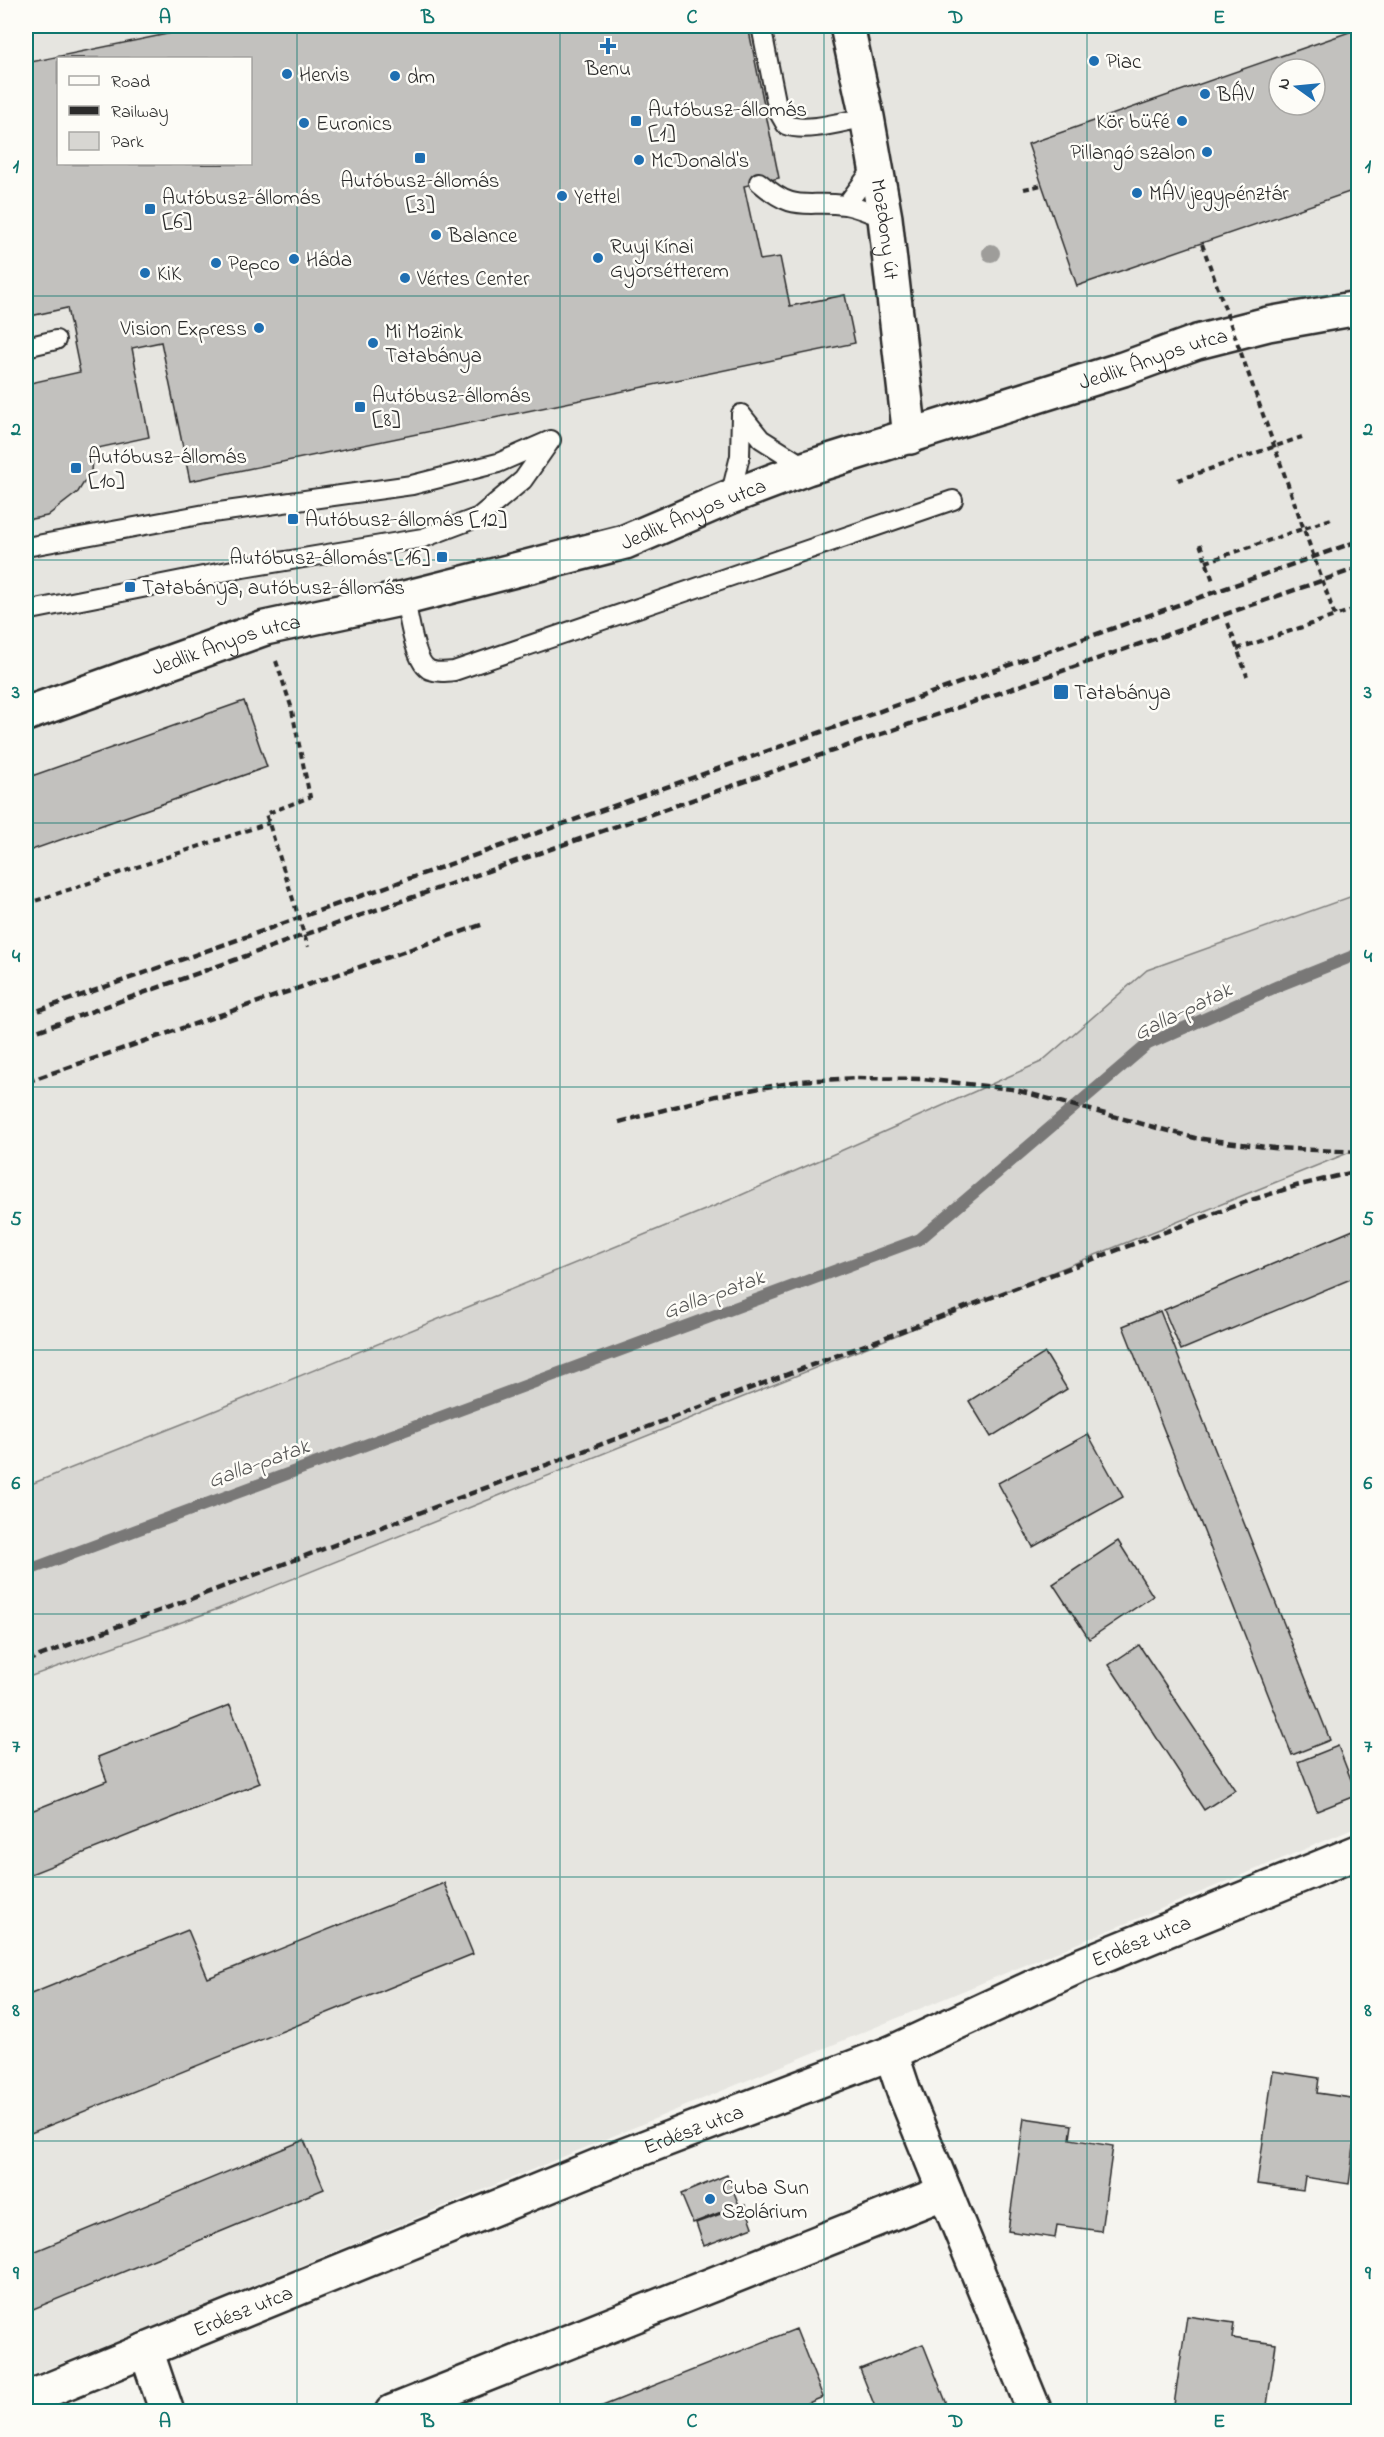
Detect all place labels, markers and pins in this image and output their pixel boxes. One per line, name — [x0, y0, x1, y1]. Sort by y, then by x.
marker: Benu — [601, 39, 615, 53]
place label: Piac — [1106, 48, 1142, 78]
marker: Piac — [1087, 54, 1101, 68]
place label: Benu — [584, 55, 631, 85]
place label: Hervis — [299, 61, 350, 91]
place label: dm — [407, 63, 435, 93]
marker: Hervis — [280, 67, 294, 81]
marker: dm — [388, 69, 402, 83]
place label: BÁV — [1216, 80, 1254, 111]
marker: BÁV — [1198, 87, 1212, 101]
place label: Autóbusz-állomás [1] — [648, 96, 807, 150]
place label: Kör büfé — [1096, 108, 1171, 138]
place label: Euronics — [316, 110, 392, 140]
marker: Autóbusz-állomás [1] — [629, 114, 643, 128]
marker: Kör büfé — [1175, 114, 1189, 128]
marker: Euronics — [297, 116, 311, 130]
place label: Pillangó szalon — [1070, 139, 1195, 171]
marker: Pillangó szalon — [1200, 145, 1214, 159]
place label: McDonald's — [651, 147, 749, 177]
marker: Autóbusz-állomás [3] — [413, 151, 427, 165]
marker: McDonald's — [632, 153, 646, 167]
place label: Autóbusz-állomás [3] — [341, 167, 499, 221]
place label: MÁV jegypénztár — [1149, 179, 1289, 212]
place label: Yettel — [574, 183, 620, 213]
place label: Autóbusz-állomás [6] — [162, 184, 321, 238]
marker: MÁV jegypénztár — [1130, 186, 1144, 200]
marker: Yettel — [555, 189, 569, 203]
marker: Autóbusz-állomás [6] — [143, 202, 157, 216]
place label: Balance — [447, 222, 518, 252]
marker: Balance — [429, 228, 443, 242]
place label: Ruyi Kínai Gyorsétterem — [610, 233, 729, 289]
place label: Háda — [306, 246, 352, 276]
place label: Pepco — [228, 250, 280, 280]
marker: Ruyi Kínai Gyorsétterem — [591, 251, 605, 265]
marker: Háda — [287, 252, 301, 266]
marker: Pepco — [209, 256, 223, 270]
place label: KiK — [157, 260, 182, 290]
place label: Vértes Center — [416, 265, 530, 295]
marker: KiK — [138, 266, 152, 280]
marker: Vértes Center — [398, 271, 412, 285]
place label: Vision Express — [119, 315, 247, 345]
place label: Mi Mozink Tatabánya — [385, 318, 482, 374]
marker: Vision Express — [252, 321, 266, 335]
marker: Mi Mozink Tatabánya — [366, 336, 380, 350]
place label: Autóbusz-állomás [8] — [372, 382, 531, 436]
marker: Autóbusz-állomás [8] — [353, 400, 367, 414]
place label: Autóbusz-állomás [10] — [88, 443, 247, 497]
marker: Autóbusz-állomás [10] — [69, 461, 83, 475]
place label: Autóbusz-állomás [12] — [305, 506, 507, 536]
marker: Autóbusz-állomás [12] — [286, 512, 300, 526]
place label: Autóbusz-állomás [16] — [229, 544, 430, 574]
marker: Autóbusz-állomás [16] — [435, 550, 449, 564]
place label: Tatabánya, autóbusz-állomás — [142, 574, 405, 606]
marker: Tatabánya, autóbusz-állomás — [123, 580, 137, 594]
place label: Tatabánya — [1074, 679, 1171, 711]
marker: Tatabánya — [1052, 683, 1070, 701]
place label: Cuba Sun Szolárium — [722, 2174, 809, 2228]
marker: Cuba Sun Szolárium — [703, 2192, 717, 2206]

